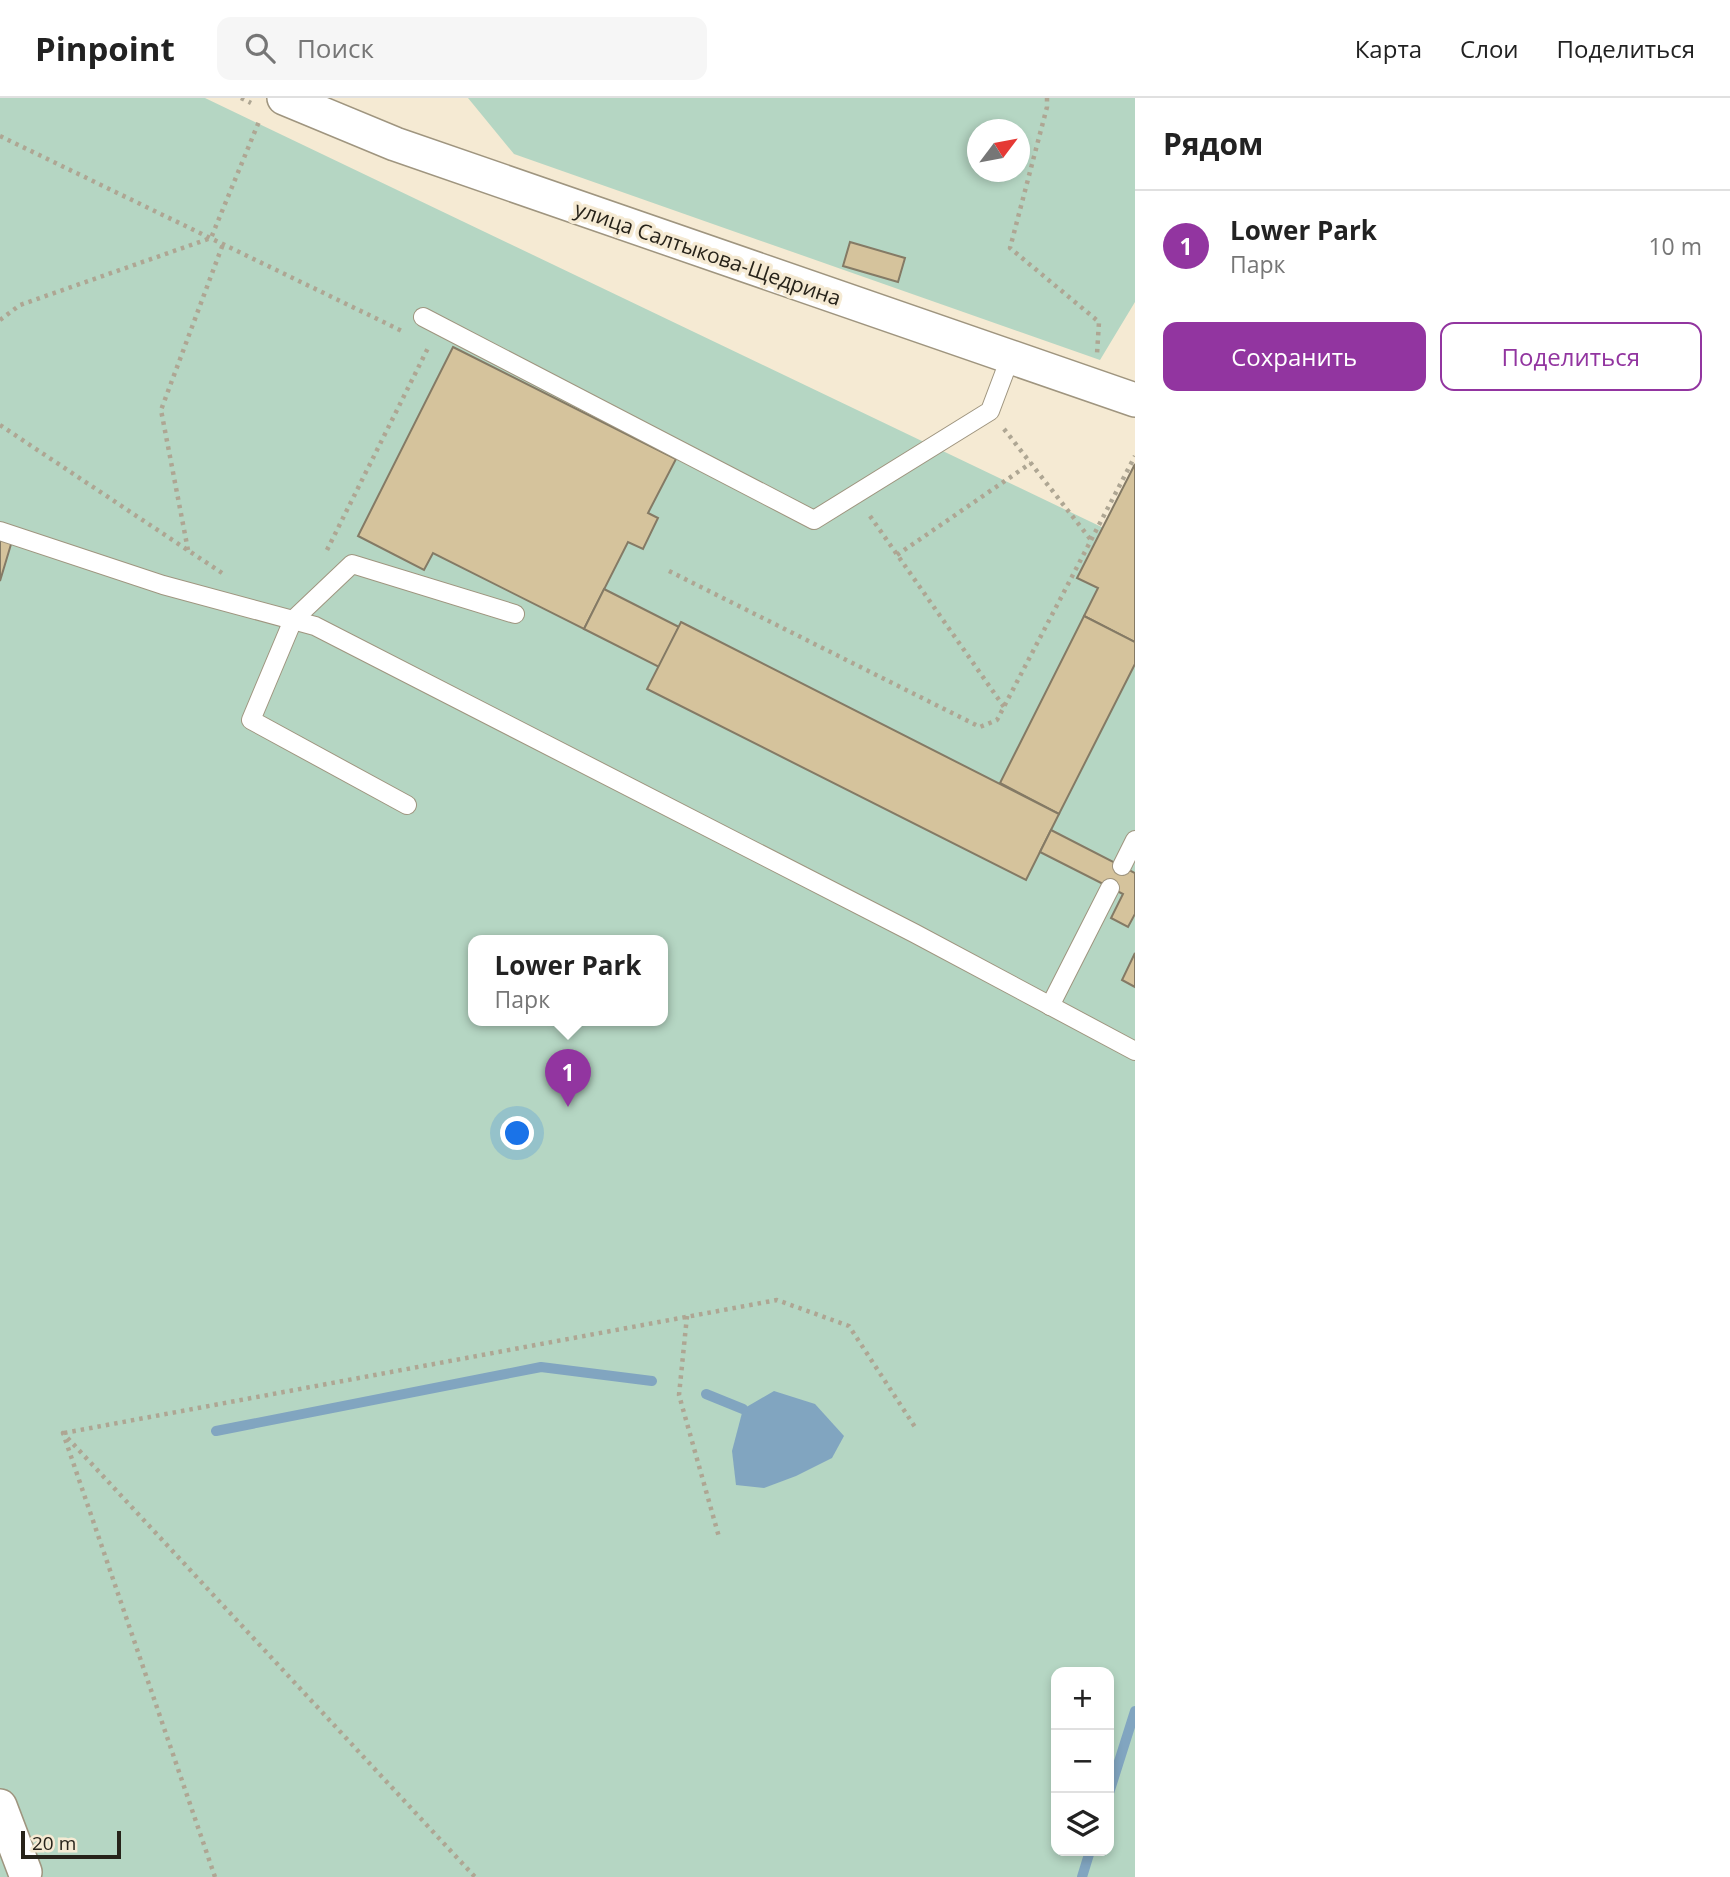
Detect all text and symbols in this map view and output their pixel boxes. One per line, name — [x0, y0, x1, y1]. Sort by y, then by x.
search box — [217, 17, 707, 80]
text: Pinpoint — [35, 26, 175, 71]
icon: search — [241, 29, 279, 67]
text: Поиск — [297, 30, 374, 66]
text: Карта — [1355, 32, 1422, 65]
text: Слои — [1460, 32, 1519, 65]
text: Поделиться — [1557, 32, 1695, 65]
north arrow — [967, 119, 1030, 182]
text: Рядом — [1163, 123, 1263, 164]
street label: улица Салтыкова-Щедрина — [571, 194, 845, 312]
text: Lower Park — [1230, 212, 1377, 248]
text: 1 — [1179, 230, 1193, 262]
text: 10 m — [1648, 230, 1702, 262]
text: Парк — [1230, 248, 1285, 280]
button: Сохранить — [1163, 322, 1426, 391]
button: Поделиться — [1440, 322, 1702, 391]
popup — [468, 935, 668, 1026]
text: Lower Park — [495, 947, 641, 983]
text: Парк — [495, 983, 550, 1015]
pin: 1 — [545, 1049, 591, 1107]
your location — [500, 1116, 534, 1150]
map controls — [1051, 1667, 1114, 1856]
button: + — [1051, 1667, 1114, 1730]
button: − — [1051, 1730, 1114, 1793]
button: layers — [1051, 1793, 1114, 1856]
scale bar — [21, 1828, 121, 1860]
text: 20 m — [32, 1830, 76, 1856]

